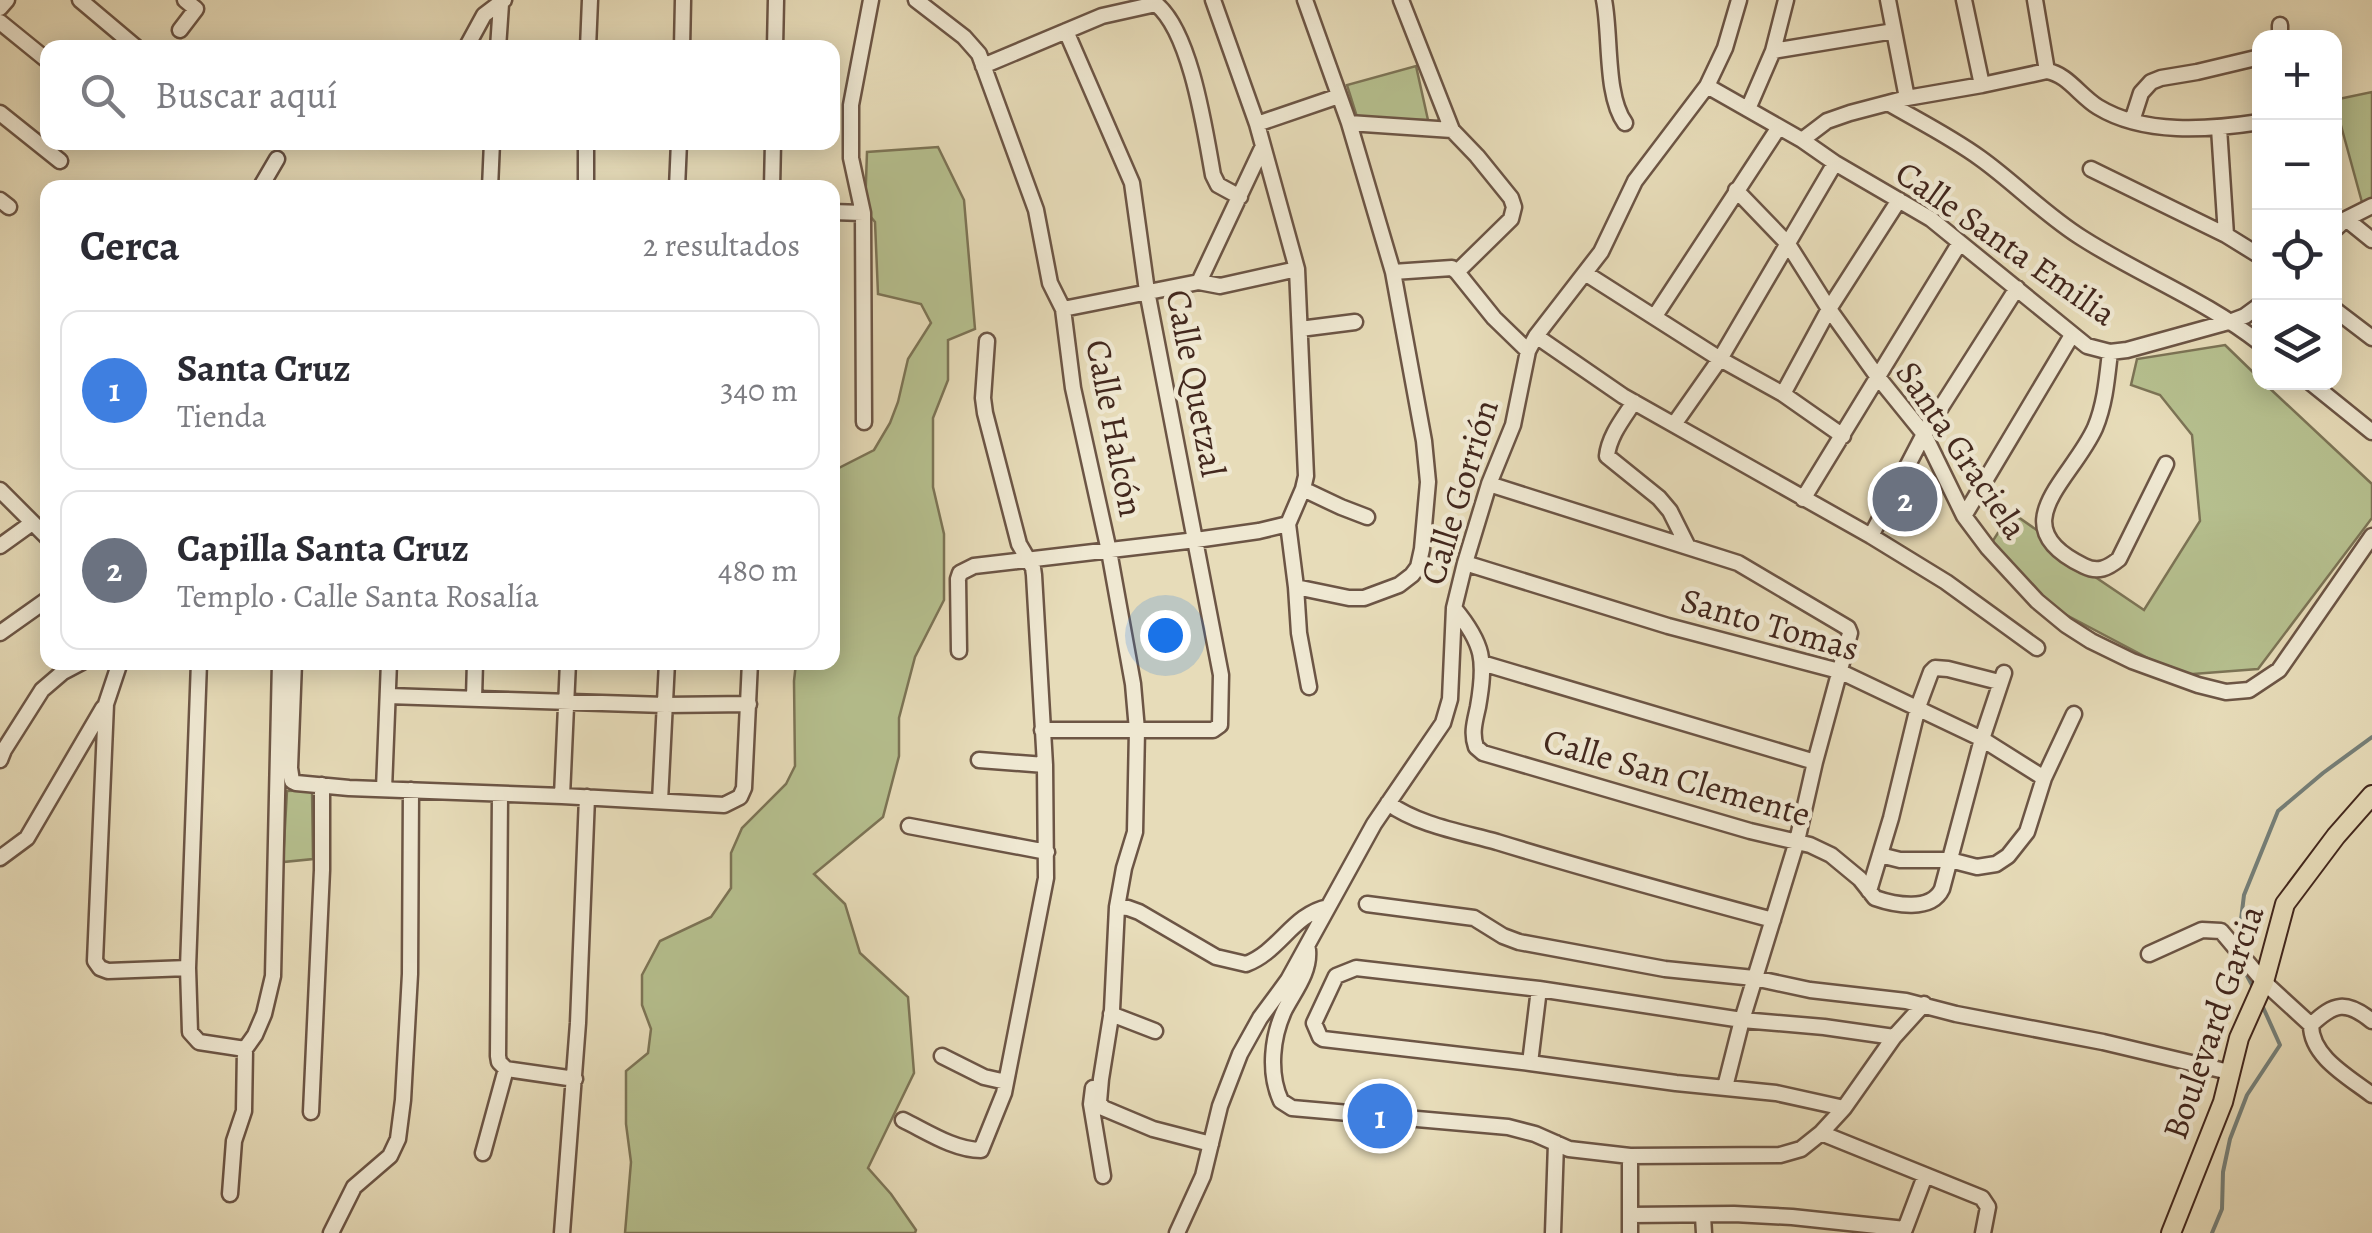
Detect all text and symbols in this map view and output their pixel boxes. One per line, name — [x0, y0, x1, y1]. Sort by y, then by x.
map controls — [2252, 30, 2342, 390]
button: + — [2252, 30, 2342, 120]
search box — [40, 40, 840, 150]
icon: search — [75, 68, 130, 123]
text: Buscar aquí — [155, 69, 338, 121]
button: − — [2252, 120, 2342, 210]
street label: Calle Santa Emilia — [1886, 149, 2127, 337]
button: locate — [2252, 210, 2342, 300]
text: Cerca — [80, 217, 179, 274]
text: 2 resultados — [643, 223, 800, 267]
street label: Calle Quetzal — [1154, 285, 1238, 481]
button: layers — [2252, 300, 2342, 390]
street label: Calle Halcón — [1074, 335, 1156, 521]
text: Santa Cruz — [177, 342, 351, 394]
street label: Santa Graciela — [1885, 351, 2040, 549]
text: 1 — [109, 368, 120, 412]
text: 340 m — [720, 368, 798, 412]
text: Tienda — [177, 394, 267, 438]
street label: Calle Gorrión — [1408, 394, 1510, 590]
pin: 2 — [1872, 462, 1938, 536]
text: Capilla Santa Cruz — [177, 522, 469, 574]
text: 2 — [107, 548, 122, 592]
text: 480 m — [718, 548, 798, 592]
text: Templo · Calle Santa Rosalía — [177, 574, 539, 618]
street label: Santo Tomas — [1675, 576, 1865, 672]
your location — [1140, 610, 1191, 661]
street label: Calle San Clemente — [1538, 716, 1816, 838]
street label: Boulevard Garcia — [2150, 898, 2276, 1145]
pin: 1 — [1348, 1078, 1412, 1154]

